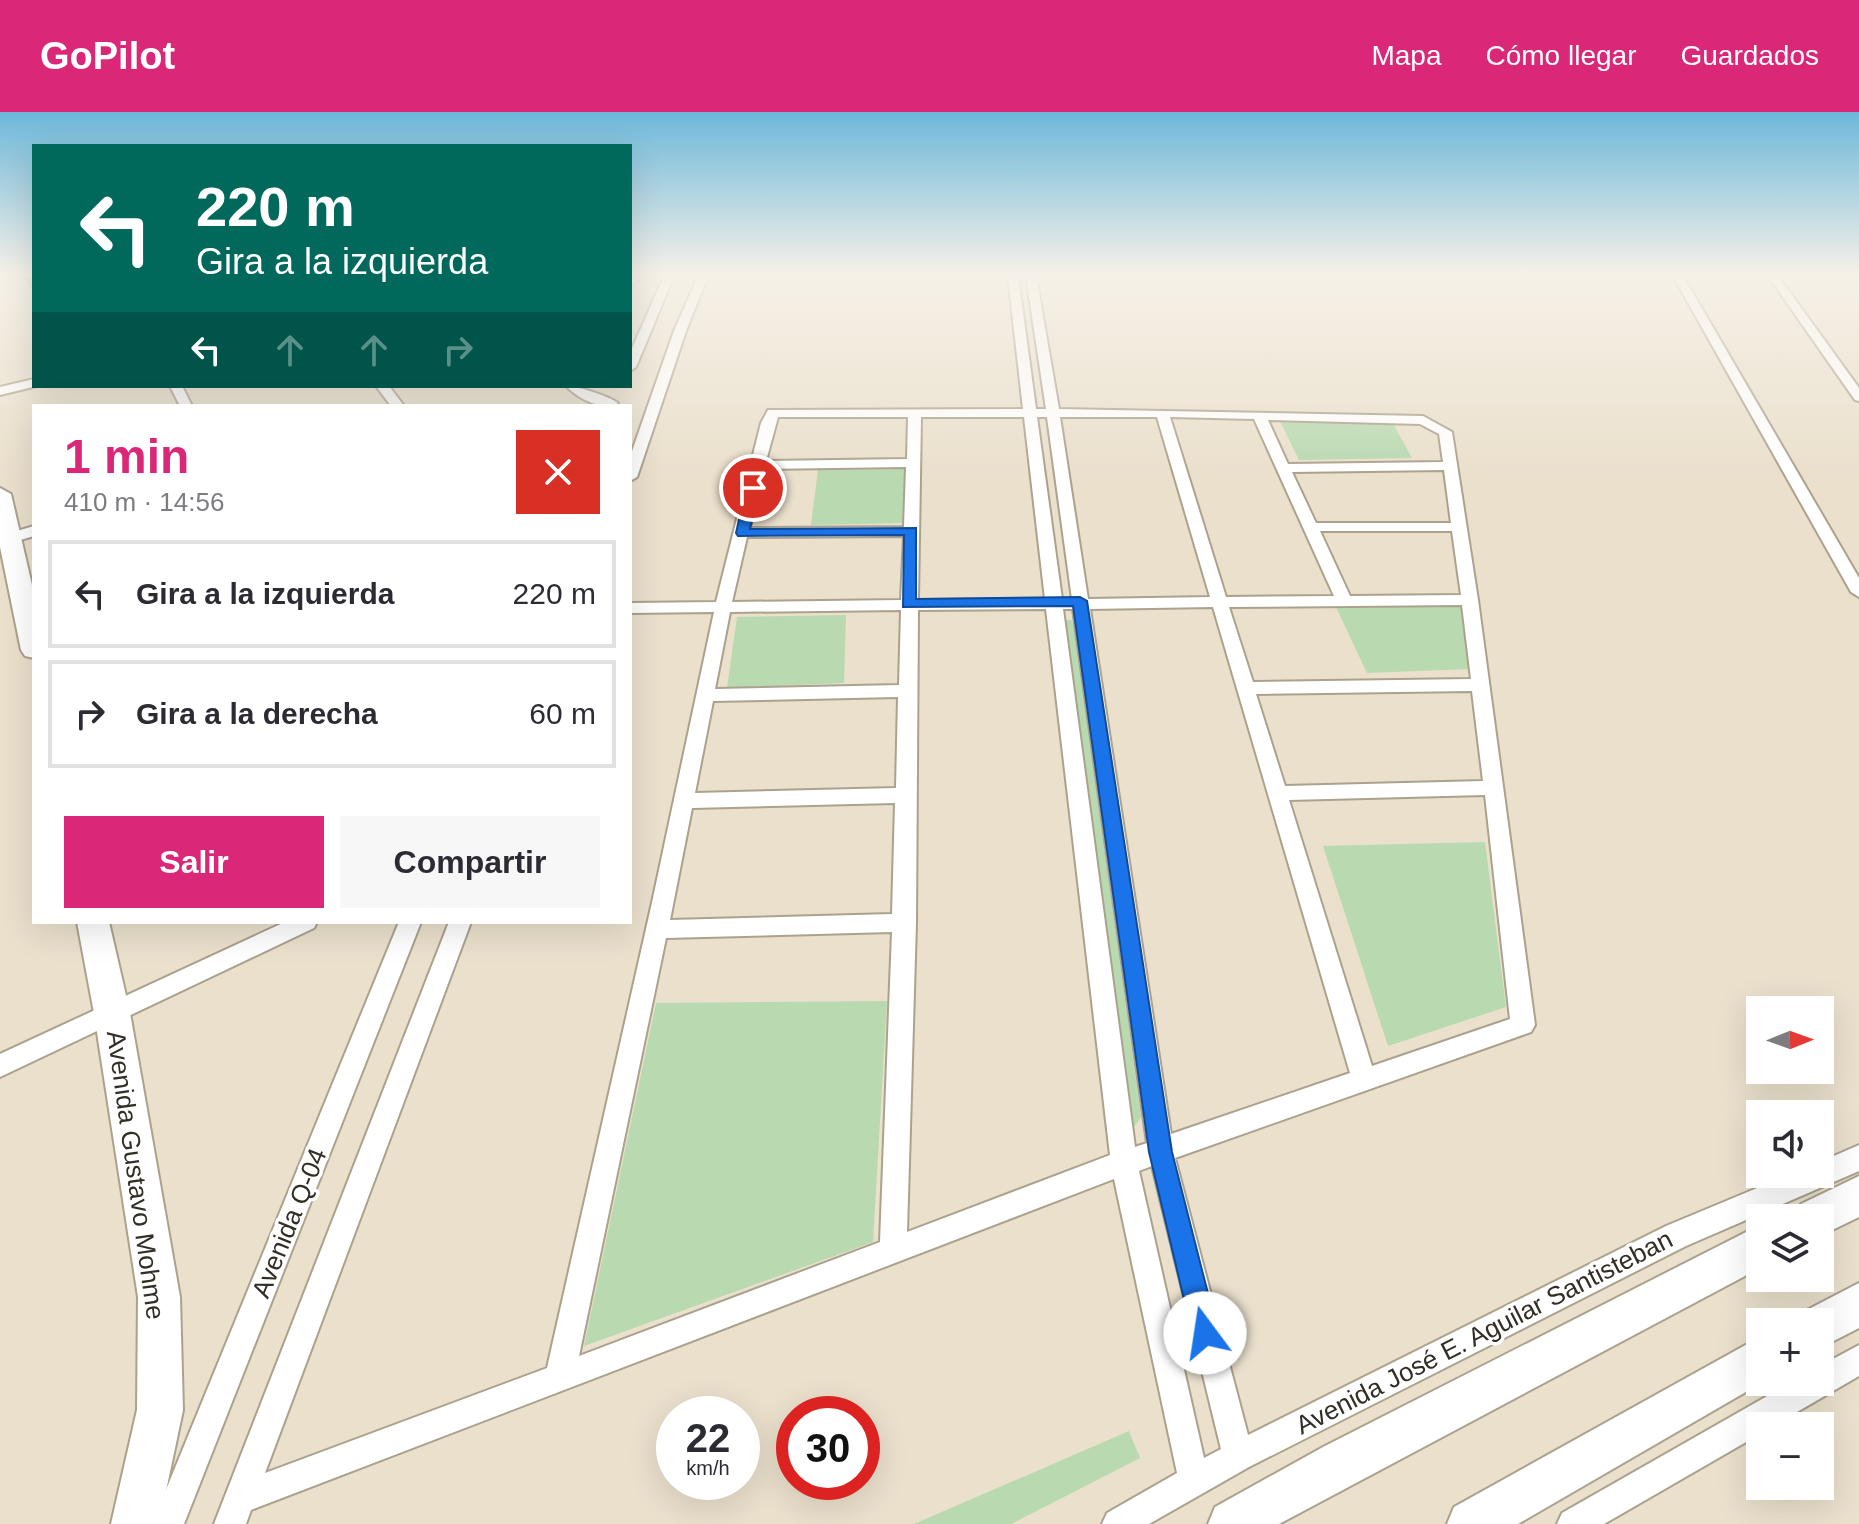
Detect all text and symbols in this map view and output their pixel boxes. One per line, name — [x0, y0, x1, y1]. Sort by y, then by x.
text: GoPilot — [40, 35, 175, 77]
text: Mapa — [1371, 40, 1442, 71]
text: Cómo llegar — [1486, 40, 1636, 71]
text: Guardados — [1680, 40, 1819, 71]
text: 220 m — [196, 175, 355, 238]
icon: left — [64, 176, 168, 280]
text: Gira a la izquierda — [196, 241, 488, 282]
icon: left — [184, 328, 228, 372]
icon: ahead — [268, 328, 312, 372]
icon: ahead — [352, 328, 396, 372]
icon: right — [436, 328, 480, 372]
text: 1 min — [64, 430, 189, 483]
button: close — [516, 430, 600, 514]
pin — [719, 454, 787, 522]
icon: arrive — [731, 466, 775, 510]
text: 410 m · 14:56 — [64, 487, 224, 517]
icon: left — [68, 572, 112, 616]
text: Gira a la izquierda — [136, 577, 394, 610]
text: 220 m — [513, 577, 596, 610]
icon: right — [68, 692, 112, 736]
text: Gira a la derecha — [136, 697, 378, 730]
text: 60 m — [529, 697, 596, 730]
button: Salir — [64, 816, 324, 908]
button: Compartir — [340, 816, 600, 908]
north arrow — [1746, 996, 1834, 1084]
map controls — [1746, 996, 1834, 1500]
street label: Avenida Gustavo Mohme — [101, 1029, 171, 1321]
button: sound — [1746, 1100, 1834, 1188]
street label: Avenida Q-04 — [245, 1144, 333, 1302]
button: layers — [1746, 1204, 1834, 1292]
street label: Avenida José E. Aguilar Santisteban — [1291, 1224, 1677, 1440]
position arrow — [1163, 1291, 1247, 1375]
button: + — [1746, 1308, 1834, 1396]
speed limit sign: 30 — [776, 1396, 880, 1500]
button: − — [1746, 1412, 1834, 1500]
text: 22 — [686, 1416, 730, 1460]
text: km/h — [686, 1457, 730, 1479]

